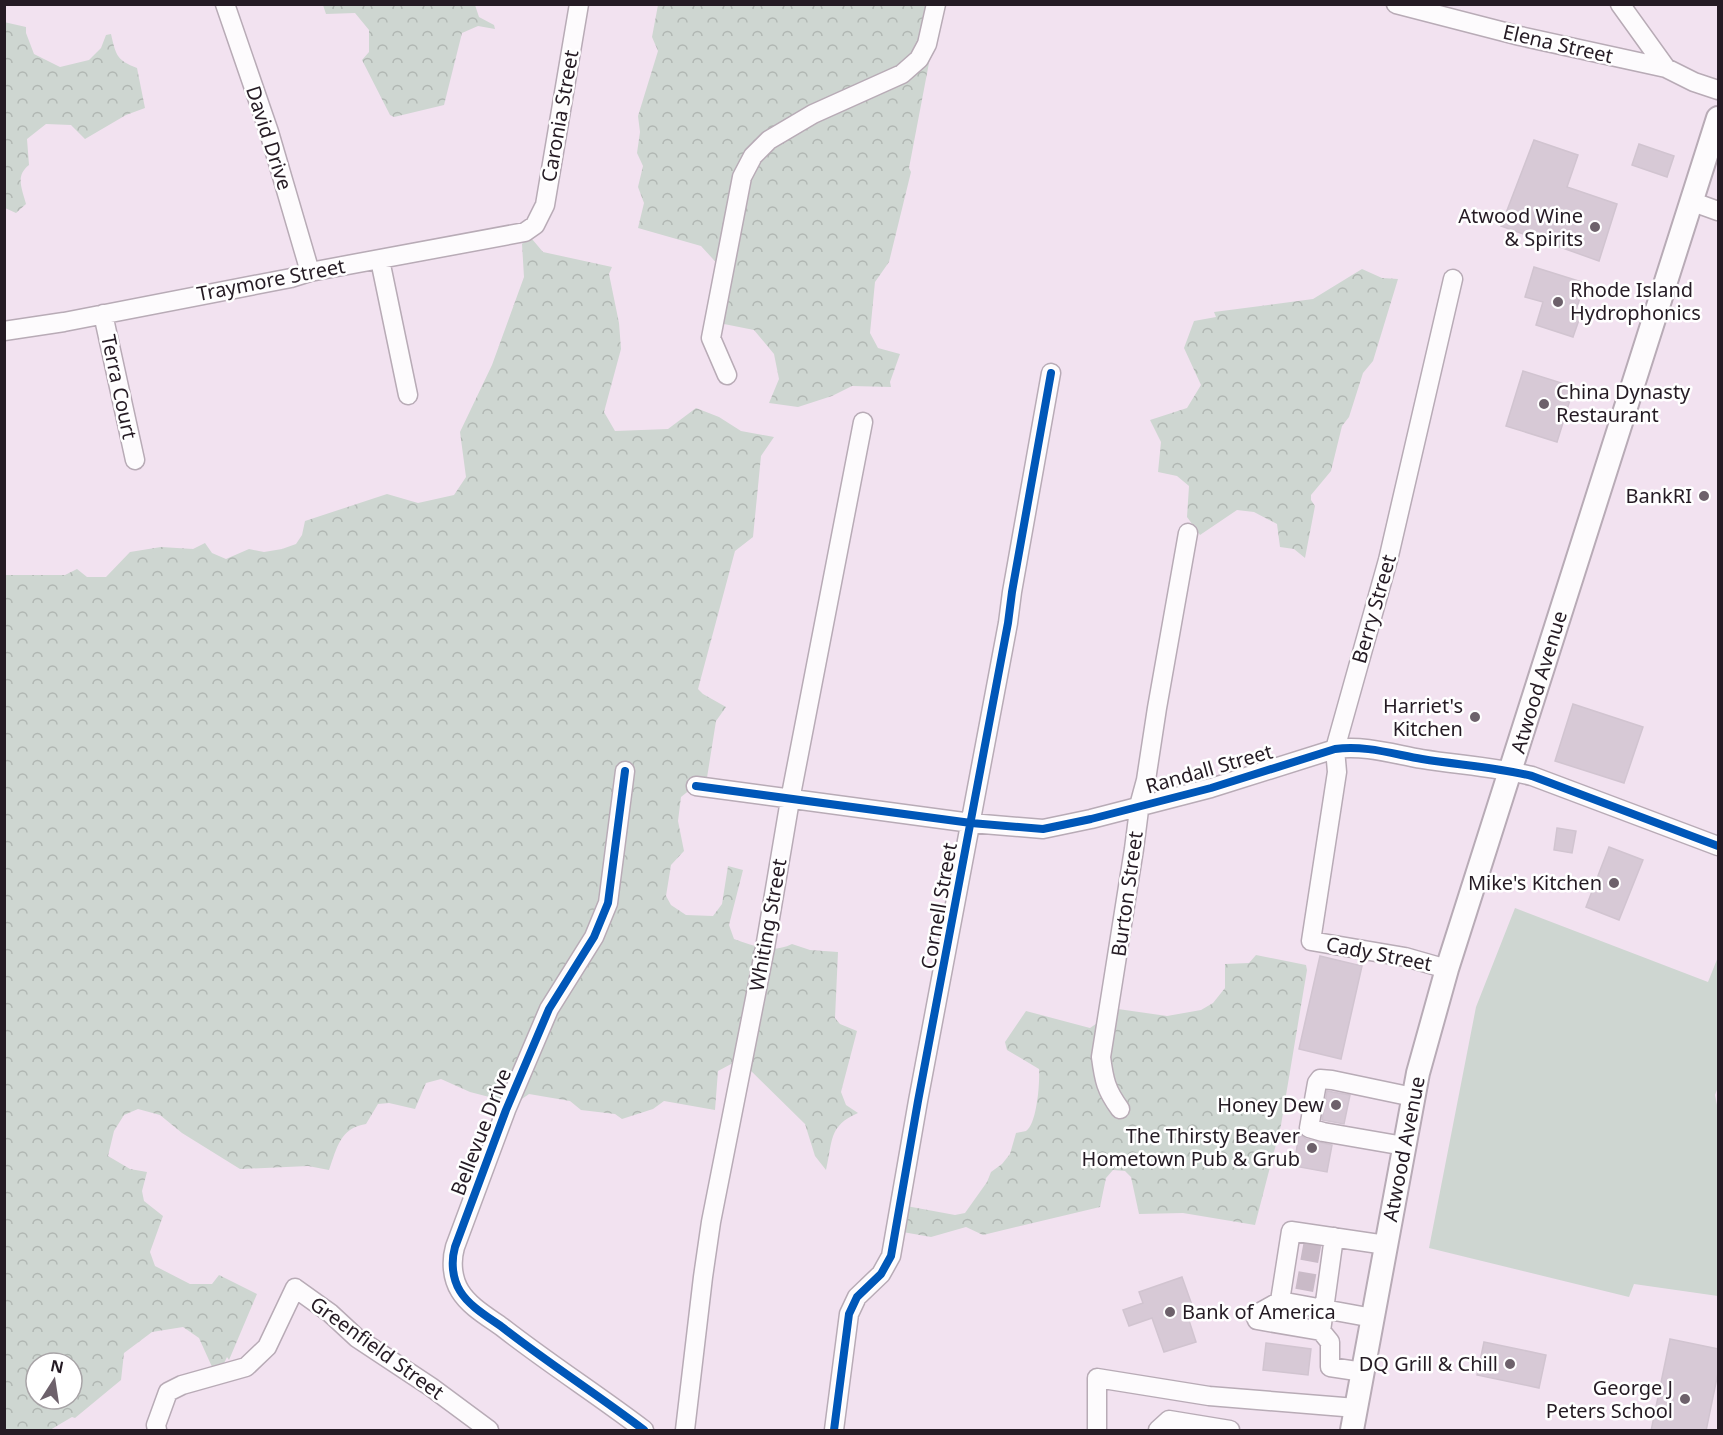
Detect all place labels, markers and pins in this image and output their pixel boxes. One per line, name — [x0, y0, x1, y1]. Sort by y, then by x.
place label: Atwood Wine & Spirits — [1458, 202, 1583, 252]
marker: Atwood Wine & Spirits — [1588, 220, 1602, 234]
place label: Rhode Island Hydrophonics — [1570, 276, 1701, 326]
marker: Rhode Island Hydrophonics — [1551, 295, 1565, 309]
place label: China Dynasty Restaurant — [1556, 378, 1691, 428]
marker: China Dynasty Restaurant — [1537, 397, 1551, 411]
place label: BankRI — [1626, 482, 1692, 509]
marker: BankRI — [1697, 489, 1711, 503]
place label: Harriet's Kitchen — [1383, 692, 1463, 742]
marker: Harriet's Kitchen — [1468, 710, 1482, 724]
place label: Mike's Kitchen — [1468, 869, 1602, 896]
marker: Mike's Kitchen — [1607, 876, 1621, 890]
place label: Honey Dew — [1217, 1091, 1324, 1118]
marker: Honey Dew — [1329, 1098, 1343, 1112]
place label: The Thirsty Beaver Hometown Pub & Grub — [1082, 1122, 1300, 1172]
marker: The Thirsty Beaver Hometown Pub & Grub — [1305, 1141, 1319, 1155]
place label: Bank of America — [1182, 1298, 1336, 1325]
marker: Bank of America — [1163, 1305, 1177, 1319]
place label: DQ Grill & Chill — [1359, 1350, 1498, 1377]
marker: DQ Grill & Chill — [1503, 1357, 1517, 1371]
place label: George J Peters School — [1546, 1374, 1673, 1424]
marker: George J Peters School — [1678, 1392, 1692, 1406]

